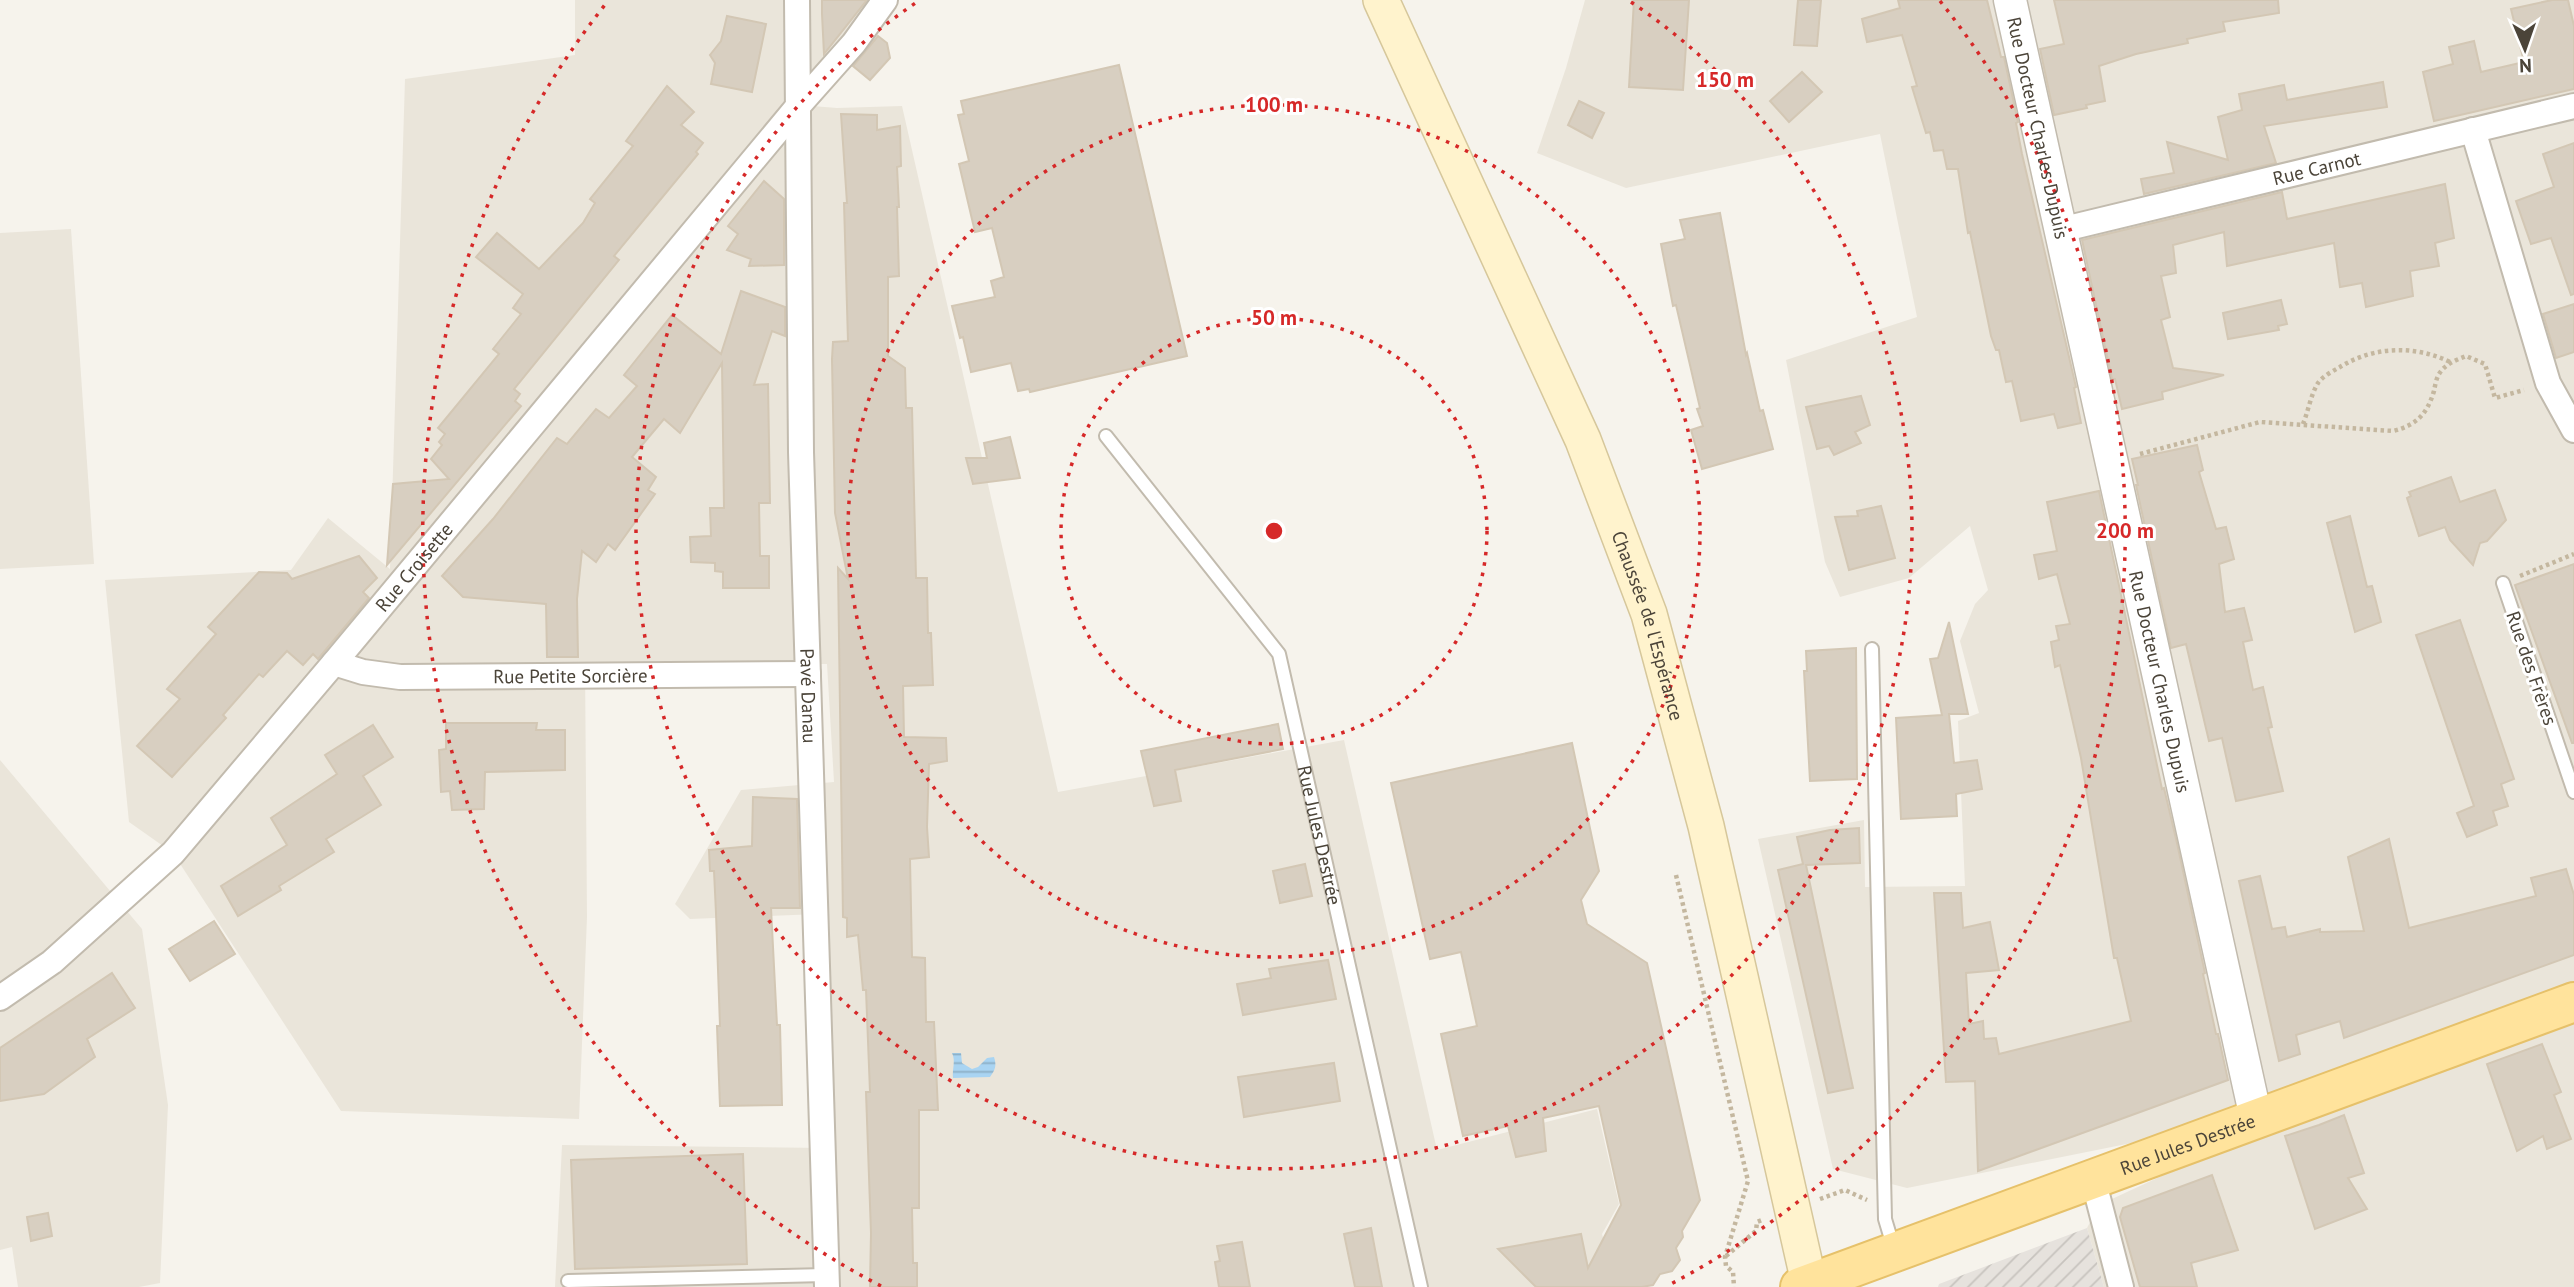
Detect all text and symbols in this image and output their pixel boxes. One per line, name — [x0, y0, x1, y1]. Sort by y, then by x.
north arrow — [2490, 14, 2560, 84]
street label: Rue Docteur Charles Dupuis — [2002, 15, 2074, 241]
text: N — [2519, 54, 2532, 78]
text: 150 m — [1696, 66, 1754, 93]
text: 100 m — [1245, 91, 1303, 118]
street label: Rue Carnot — [2270, 146, 2364, 190]
text: 50 m — [1251, 304, 1297, 331]
text: 200 m — [2096, 517, 2154, 544]
street label: Rue Croisette — [370, 518, 458, 616]
centre of rings — [1262, 519, 1286, 543]
street label: Chaussée de l'Espérance — [1606, 527, 1689, 723]
street label: Rue Docteur Charles Dupuis — [2124, 568, 2196, 795]
street label: Rue des Frères — [2501, 608, 2563, 728]
street label: Pavé Danau — [795, 648, 822, 744]
street label: Rue Petite Sorcière — [493, 663, 648, 688]
street label: Rue Jules Destrée — [1292, 763, 1347, 907]
street label: Rue Jules Destrée — [2117, 1108, 2258, 1180]

